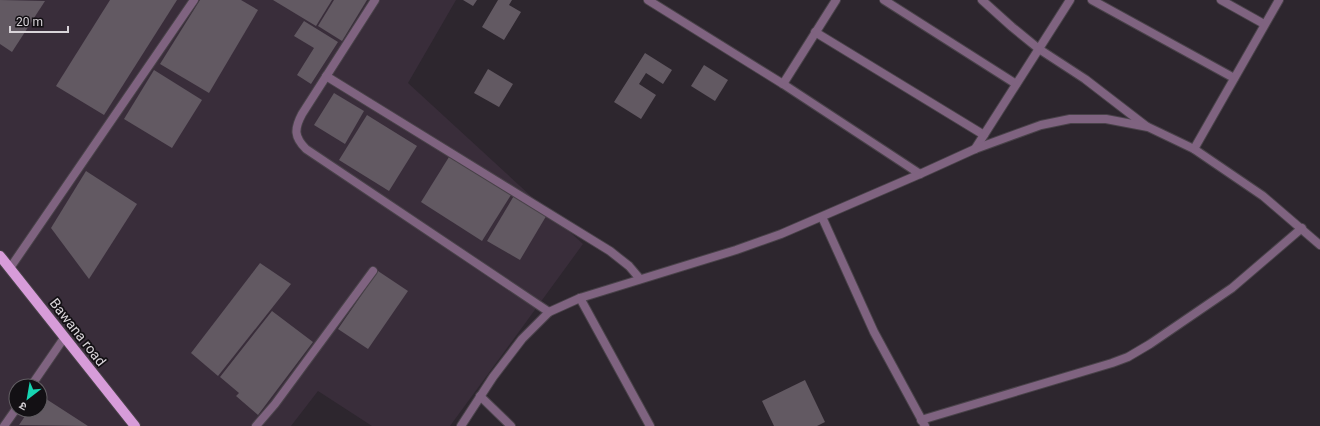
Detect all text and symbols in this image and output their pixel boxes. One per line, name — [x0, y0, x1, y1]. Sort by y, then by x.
scale bar — [10, 8, 68, 34]
text: 20 m — [16, 15, 43, 29]
street label: Bawana road — [47, 295, 109, 369]
north arrow — [8, 378, 48, 418]
text: उ — [17, 399, 29, 413]

